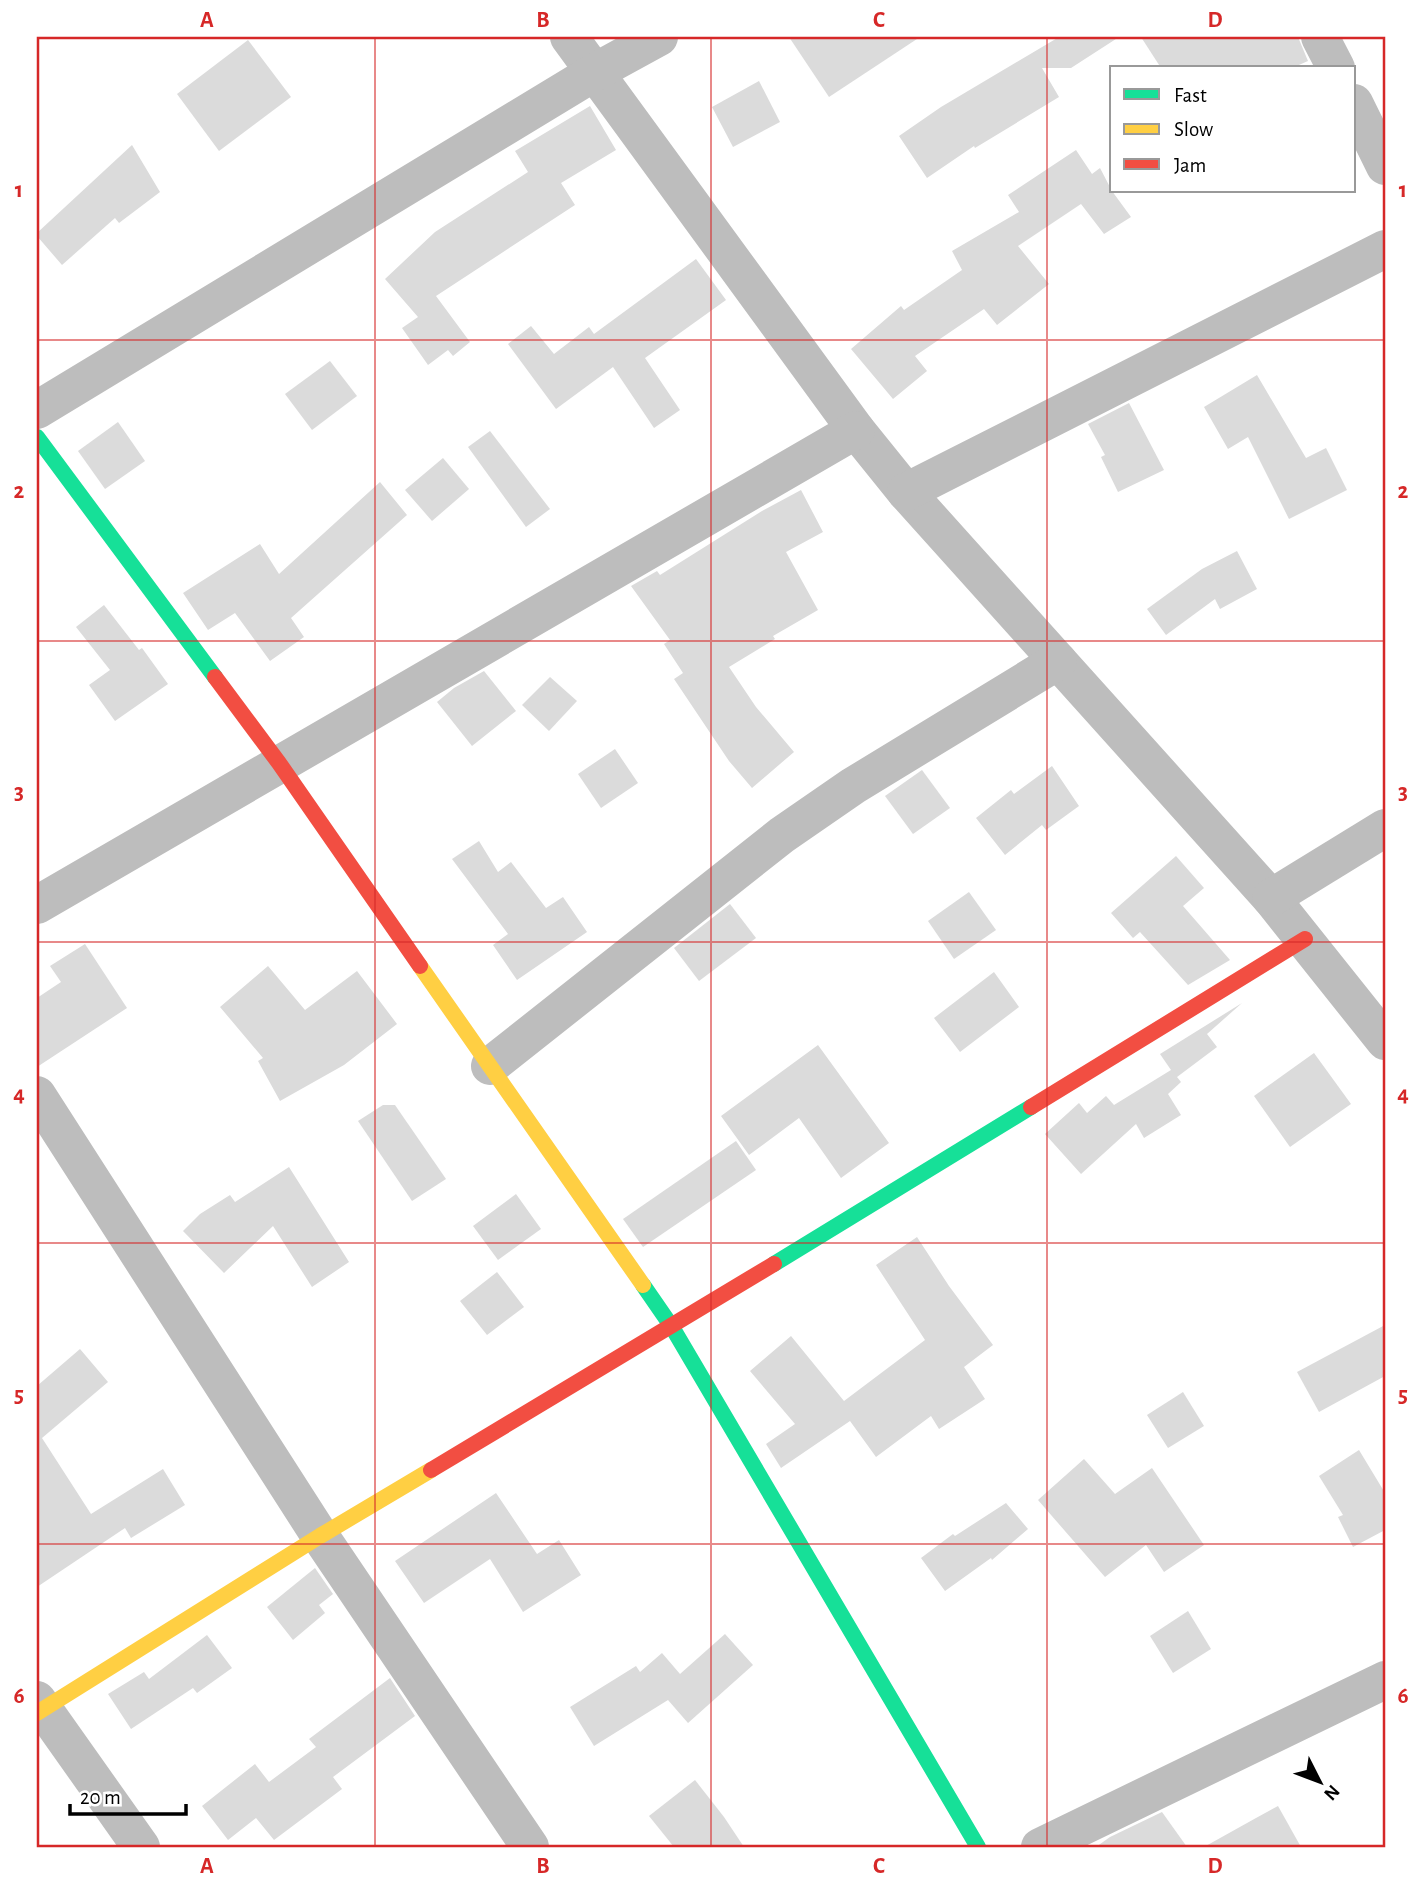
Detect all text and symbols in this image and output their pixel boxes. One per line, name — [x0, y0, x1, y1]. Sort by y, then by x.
text: A — [200, 9, 214, 32]
text: B — [536, 9, 550, 32]
text: C — [873, 9, 885, 32]
text: D — [1207, 9, 1223, 32]
legend — [1110, 66, 1356, 192]
text: Fast — [1174, 85, 1207, 106]
text: Slow — [1174, 119, 1213, 140]
text: Jam — [1174, 155, 1206, 176]
text: 1 — [15, 179, 23, 202]
text: 1 — [1399, 179, 1407, 202]
text: 2 — [14, 480, 25, 503]
text: 2 — [1398, 480, 1409, 503]
text: 3 — [14, 781, 24, 804]
text: 3 — [1398, 781, 1408, 804]
text: 4 — [13, 1083, 25, 1106]
text: 4 — [1397, 1083, 1409, 1106]
text: 5 — [14, 1384, 24, 1407]
text: 5 — [1398, 1384, 1408, 1407]
text: 6 — [13, 1685, 25, 1708]
text: 6 — [1397, 1685, 1409, 1708]
north arrow — [1286, 1748, 1356, 1818]
scale bar — [70, 1772, 186, 1816]
text: N — [1320, 1781, 1343, 1804]
text: 20 m — [80, 1787, 121, 1808]
text: A — [200, 1855, 214, 1878]
text: B — [536, 1855, 550, 1878]
text: C — [873, 1855, 885, 1878]
text: D — [1207, 1855, 1223, 1878]

